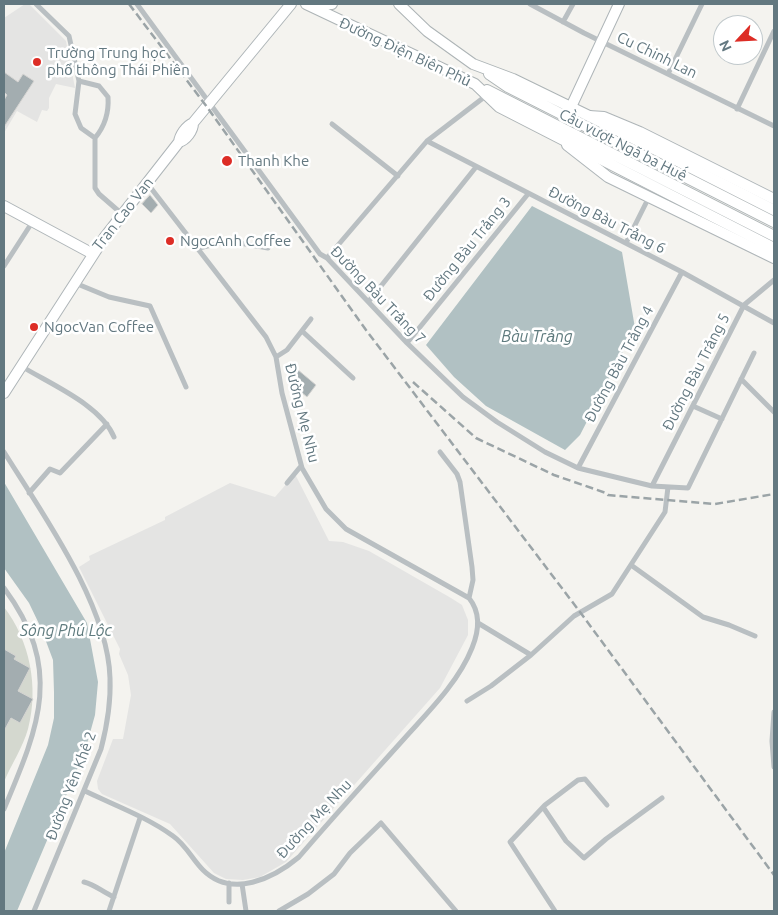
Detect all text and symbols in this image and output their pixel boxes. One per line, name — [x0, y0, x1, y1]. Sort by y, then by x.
street label: Đường Điện Biên Phủ — [336, 14, 474, 90]
north arrow — [713, 15, 763, 65]
street label: Cu Chinh Lan — [614, 28, 700, 82]
text: N — [716, 38, 735, 54]
place label: Trường Trung học phổ thông Thái Phiên — [47, 44, 190, 79]
marker: Trường Trung học phổ thông Thái Phiên — [31, 56, 43, 68]
street label: Cầu vượt Ngã ba Huế — [556, 105, 690, 185]
place label: Thanh Khe — [238, 152, 309, 170]
marker: Thanh Khe — [220, 154, 234, 168]
street label: Tran Cao Van — [89, 174, 157, 254]
street label: Đường Bàu Trảng 6 — [545, 183, 669, 257]
street label: Đường Bàu Trảng 3 — [419, 193, 515, 305]
place label: NgocAnh Coffee — [180, 232, 291, 250]
marker: NgocAnh Coffee — [164, 235, 176, 247]
street label: Đường Bàu Trảng 7 — [327, 242, 429, 348]
street label: Đường Bàu Trảng 4 — [581, 303, 657, 425]
street label: Đường Bàu Trảng 5 — [659, 310, 733, 434]
place label: NgocVan Coffee — [44, 318, 154, 336]
marker: NgocVan Coffee — [28, 321, 40, 333]
water label: Bàu Trảng — [501, 327, 573, 347]
street label: Đường Mẹ Nhu — [281, 361, 323, 465]
water label: Sông Phú Lộc — [20, 621, 112, 641]
street label: Đường Yên Khê 2 — [42, 729, 100, 843]
street label: Đường Mẹ Nhu — [273, 776, 355, 862]

